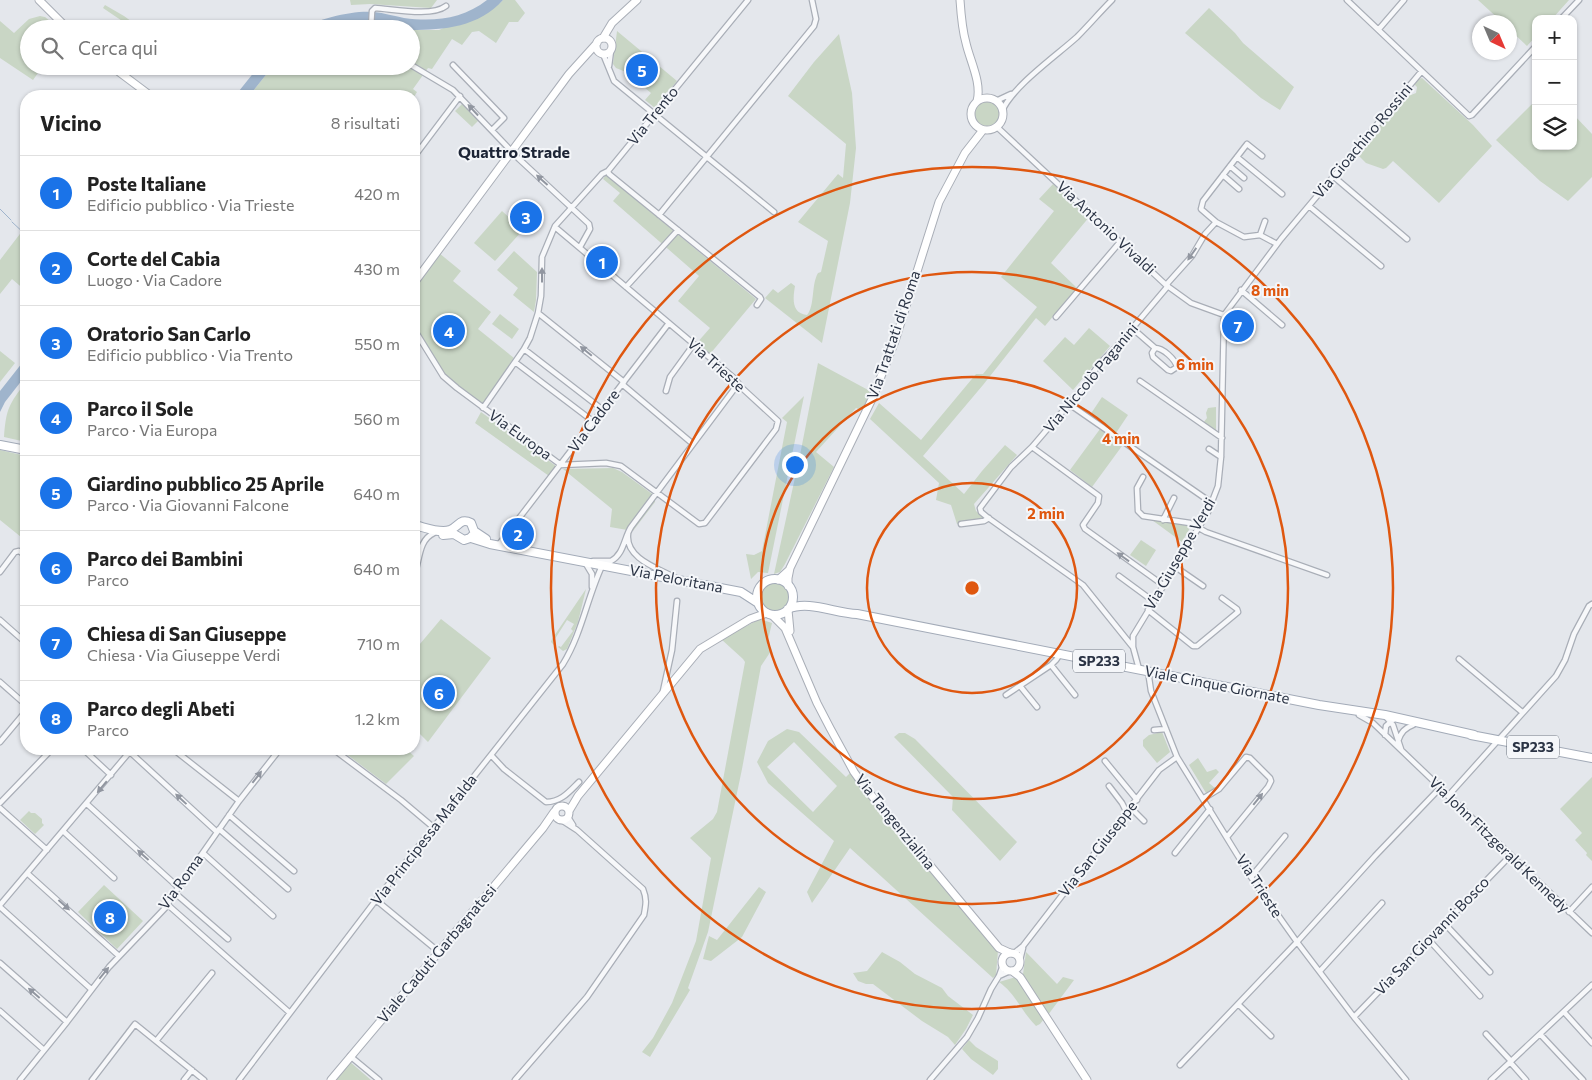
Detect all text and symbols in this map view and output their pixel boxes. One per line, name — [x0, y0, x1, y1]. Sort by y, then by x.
north arrow — [1472, 15, 1517, 60]
map controls — [1532, 15, 1577, 150]
button: + — [1532, 15, 1577, 60]
search box — [20, 20, 420, 75]
icon: search — [38, 34, 66, 62]
text: Cerca qui — [78, 36, 158, 59]
pin: 5 — [626, 51, 658, 89]
button: − — [1532, 60, 1577, 105]
street label: Via Gioachino Rossini — [1309, 79, 1416, 202]
street label: Via Trento — [623, 82, 681, 148]
one-way arrow — [467, 104, 479, 116]
button: layers — [1532, 105, 1577, 150]
text: Vicino — [40, 110, 101, 135]
text: 8 risultati — [331, 113, 400, 132]
district label: Quattro Strade — [458, 142, 570, 161]
text: Poste Italiane — [87, 172, 206, 195]
one-way arrow — [536, 174, 548, 186]
street label: Via Antonio Vivaldi — [1053, 177, 1160, 278]
text: 1 — [52, 184, 60, 203]
text: 420 m — [354, 184, 400, 203]
text: Edificio pubblico · Via Trieste — [87, 195, 294, 214]
pin: 3 — [510, 198, 542, 236]
pin: 1 — [586, 243, 618, 281]
text: Corte del Cabia — [87, 247, 220, 270]
one-way arrow — [1187, 247, 1197, 261]
text: 2 — [51, 259, 61, 278]
text: 430 m — [354, 259, 400, 278]
one-way arrow — [538, 267, 546, 283]
street label: Via Trattati di Roma — [863, 268, 924, 401]
text: Luogo · Via Cadore — [87, 270, 222, 289]
text: 8 min — [1251, 281, 1289, 299]
pin: 7 — [1222, 307, 1254, 345]
pin: 4 — [433, 312, 465, 350]
street label: Via Niccolò Paganini — [1039, 319, 1141, 436]
text: Oratorio San Carlo — [87, 322, 251, 345]
text: 3 — [51, 334, 61, 353]
text: 550 m — [354, 334, 400, 353]
street label: Via Trieste — [684, 334, 749, 395]
text: Edificio pubblico · Via Trento — [87, 345, 293, 364]
one-way arrow — [579, 346, 592, 357]
text: 6 min — [1176, 355, 1214, 373]
street label: Via Cadore — [564, 385, 623, 455]
text: Parco il Sole — [87, 397, 193, 420]
street label: Via Europa — [486, 405, 556, 463]
text: 4 — [51, 409, 61, 428]
text: 560 m — [354, 409, 400, 428]
text: Parco · Via Europa — [87, 420, 217, 439]
text: 4 min — [1102, 429, 1140, 447]
your location — [782, 452, 808, 478]
text: Giardino pubblico 25 Aprile — [87, 472, 324, 495]
text: 5 — [51, 484, 61, 503]
text: 640 m — [353, 484, 400, 503]
street label: Via Giuseppe Verdi — [1140, 494, 1219, 613]
text: Parco · Via Giovanni Falcone — [87, 495, 289, 514]
text: 2 min — [1027, 504, 1065, 522]
pin: 2 — [502, 515, 534, 553]
text: Parco dei Bambini — [87, 547, 243, 570]
one-way arrow — [1116, 552, 1130, 562]
text: 6 — [51, 559, 61, 578]
text: 640 m — [353, 559, 400, 578]
street label: Via Peloritana — [628, 560, 725, 596]
text: Parco — [87, 570, 129, 589]
centre of rings — [963, 579, 981, 597]
text: Chiesa di San Giuseppe — [87, 622, 286, 645]
text: 7 — [52, 634, 60, 653]
text: 710 m — [357, 634, 400, 653]
text: Chiesa · Via Giuseppe Verdi — [87, 645, 280, 664]
road number: SP233 — [1073, 649, 1125, 672]
street label: Viale Cinque Giornate — [1143, 661, 1291, 707]
pin: 6 — [423, 674, 455, 712]
text: Parco degli Abeti — [87, 697, 235, 720]
text: 8 — [51, 709, 61, 728]
text: 1.2 km — [355, 709, 400, 728]
text: Parco — [87, 720, 129, 739]
road number: SP233 — [1507, 736, 1559, 759]
street label: Via Principessa Mafalda — [367, 770, 480, 908]
street label: Via Tangenzialina — [852, 770, 940, 873]
one-way arrow — [252, 771, 263, 784]
street label: Via John Fitzgerald Kennedy — [1426, 772, 1574, 916]
one-way arrow — [96, 780, 107, 793]
one-way arrow — [175, 793, 187, 805]
one-way arrow — [1253, 793, 1264, 806]
street label: Via San Giuseppe — [1054, 797, 1140, 900]
one-way arrow — [137, 849, 149, 861]
street label: Via Roma — [154, 850, 206, 913]
street label: Via Trieste — [1233, 850, 1287, 921]
street label: Via San Giovanni Bosco — [1370, 872, 1492, 998]
street label: Viale Caduti Garbagnatesi — [373, 880, 499, 1026]
pin: 8 — [94, 898, 126, 936]
one-way arrow — [57, 899, 69, 911]
one-way arrow — [98, 967, 109, 979]
one-way arrow — [27, 987, 40, 998]

